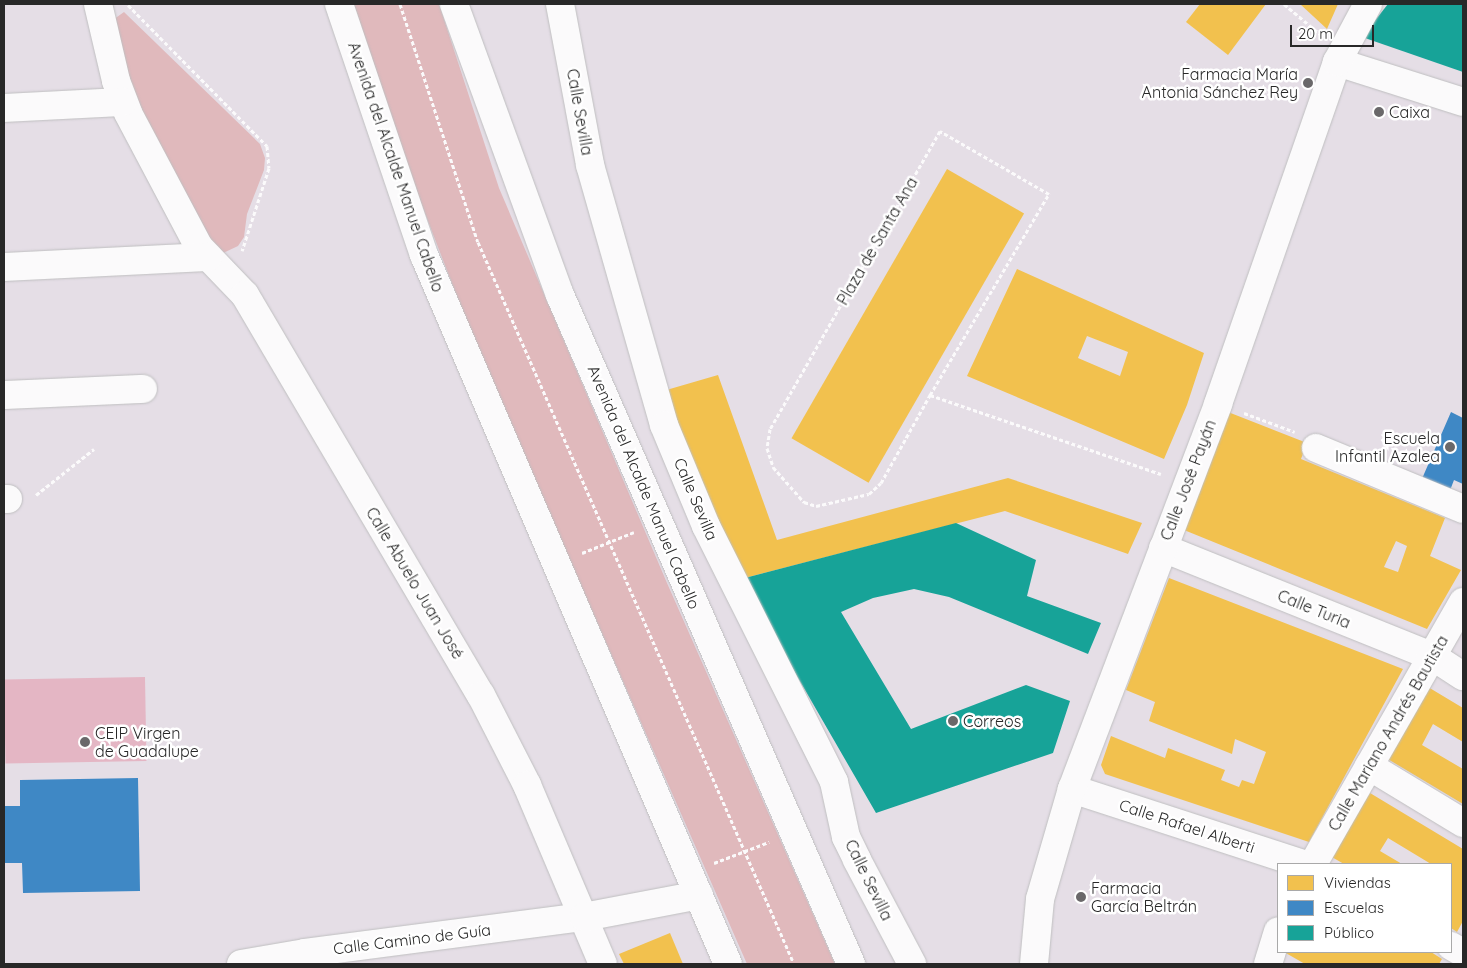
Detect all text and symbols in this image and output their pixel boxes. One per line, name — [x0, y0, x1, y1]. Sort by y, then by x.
scale bar — [1292, 15, 1376, 47]
text: 20 m — [1298, 24, 1333, 43]
street label: Avenida del Alcalde Manuel Cabello — [344, 39, 448, 295]
place label: Farmacia María Antonia Sánchez Rey — [1142, 64, 1298, 102]
street label: Calle Sevilla — [563, 67, 597, 157]
marker: Farmacia María Antonia Sánchez Rey — [1302, 77, 1314, 89]
place label: Caixa — [1389, 102, 1430, 122]
marker: Caixa — [1373, 106, 1385, 118]
street label: Plaza de Santa Ana — [833, 174, 921, 308]
street label: Avenida del Alcalde Manuel Cabello — [584, 362, 704, 612]
street label: Calle José Payán — [1156, 417, 1220, 543]
place label: Escuela Infantil Azalea — [1335, 428, 1440, 466]
marker: Escuela Infantil Azalea — [1444, 441, 1456, 453]
street label: Calle Sevilla — [670, 455, 722, 543]
street label: Calle Abuelo Juan José — [362, 504, 468, 662]
street label: Calle Turia — [1275, 586, 1353, 632]
street label: Calle Mariano Andrés Bautista — [1324, 632, 1452, 834]
place label: Correos — [963, 711, 1021, 731]
marker: Correos — [947, 715, 959, 727]
place label: CEIP Virgen de Guadalupe — [95, 723, 199, 761]
marker: CEIP Virgen de Guadalupe — [79, 736, 91, 748]
street label: Calle Rafael Alberti — [1117, 795, 1257, 857]
street label: Calle Sevilla — [841, 836, 897, 924]
legend — [1277, 863, 1452, 953]
text: Viviendas — [1324, 873, 1391, 892]
place label: Farmacia García Beltrán — [1091, 878, 1197, 916]
marker: Farmacia García Beltrán — [1075, 891, 1087, 903]
text: Escuelas — [1324, 898, 1384, 917]
street label: Calle Camino de Guía — [332, 920, 492, 958]
text: Público — [1324, 923, 1374, 942]

